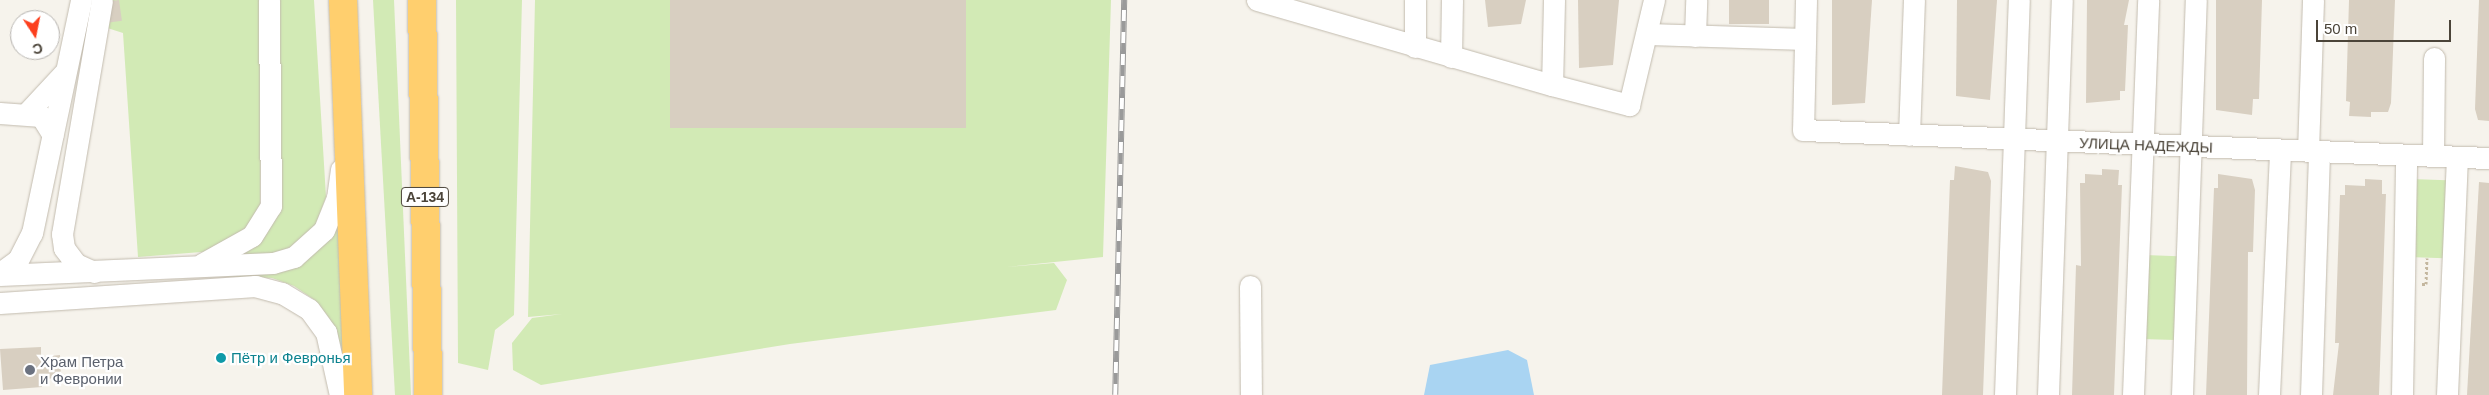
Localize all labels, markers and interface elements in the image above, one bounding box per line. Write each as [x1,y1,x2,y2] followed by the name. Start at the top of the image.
[10,10,60,60] north arrow
[2319,10,2454,42] scale bar
[2324,20,2357,37] text: 50 m
[31,40,44,58] text: С
[2079,134,2213,156] street label: УЛИЦА НАДЕЖДЫ
[400,186,450,208] road number: А-134
[231,349,351,367] place label: Пётр и Февронья
[40,352,123,387] place label: Храм Петра и Февронии
[215,352,227,364] marker: Пётр и Февронья
[24,364,36,376] marker: Храм Петра и Февронии

